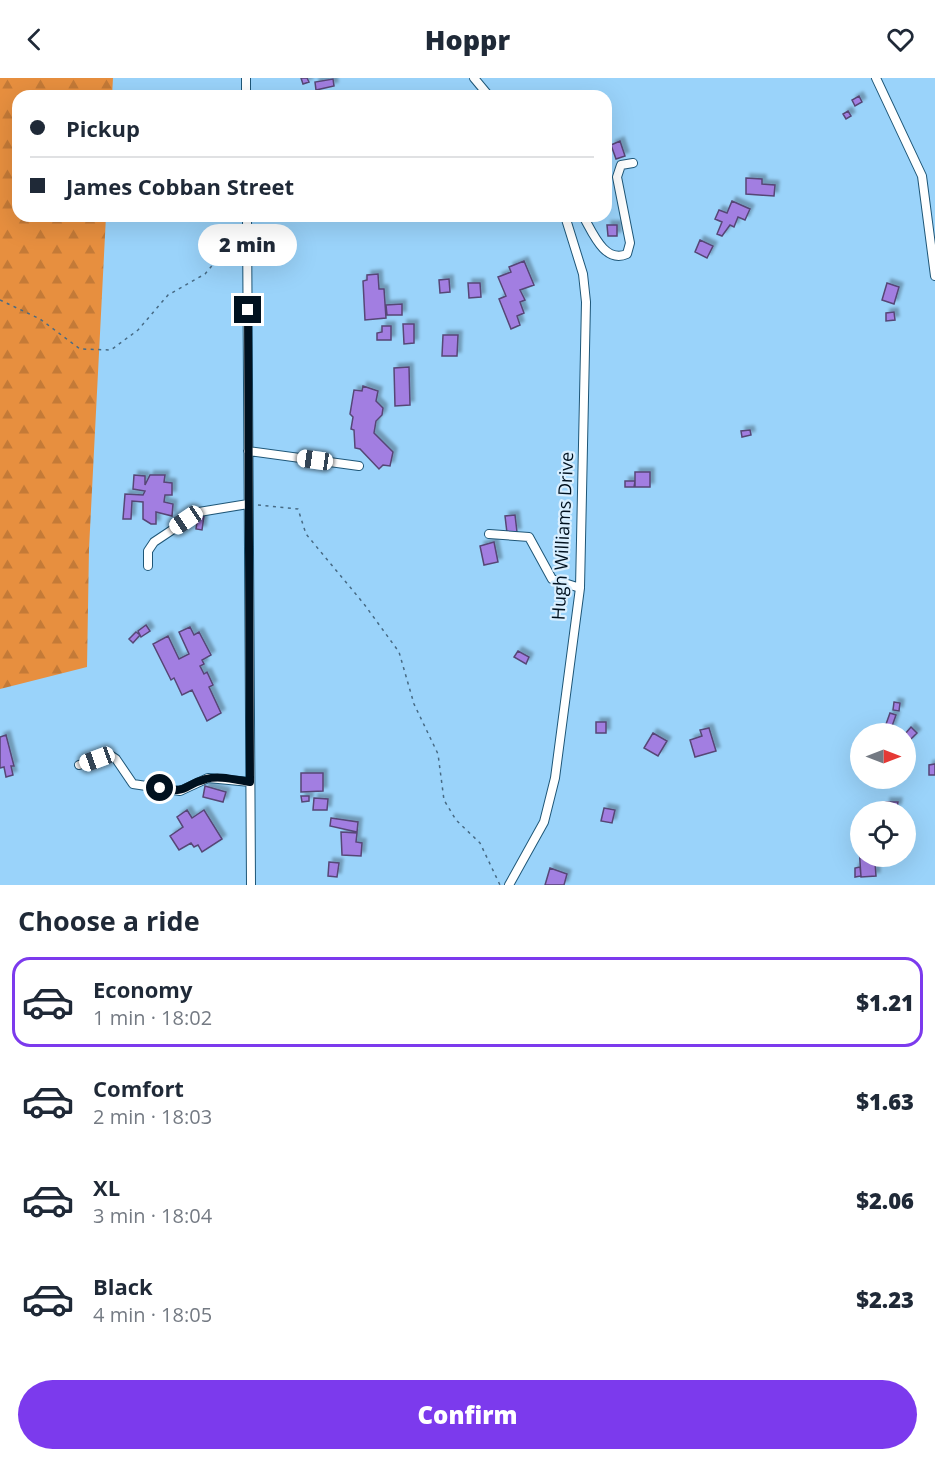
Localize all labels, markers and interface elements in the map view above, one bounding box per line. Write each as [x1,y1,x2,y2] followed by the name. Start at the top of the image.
[425,21,510,58] text: Hoppr
[18,23,51,56] icon: back
[884,23,917,56] icon: heart
[66,113,140,143] text: Pickup
[66,171,294,201] text: James Cobban Street
[198,223,298,265] callout: 2 min
[219,231,276,258] text: 2 min
[234,296,261,323] route end
[296,449,334,471] car
[546,451,578,621] street label: Hugh Williams Drive
[166,502,206,538] car
[850,723,916,789] north arrow
[850,723,916,867] map controls
[77,744,117,774] car
[146,774,173,801] route start
[850,801,916,867] button: locate
[18,902,200,939] text: Choose a ride
[93,974,192,1004] text: Economy
[21,975,75,1029] icon: car
[856,987,914,1017] text: $1.21
[93,1004,212,1031] text: 1 min · 18:02
[93,1073,184,1103] text: Comfort
[21,1074,75,1128] icon: car
[856,1086,914,1116] text: $1.63
[93,1103,212,1130] text: 2 min · 18:03
[93,1172,120,1202] text: XL
[21,1173,75,1227] icon: car
[856,1185,914,1215] text: $2.06
[93,1202,212,1229] text: 3 min · 18:04
[93,1271,153,1301] text: Black
[21,1272,75,1326] icon: car
[856,1284,914,1314] text: $2.23
[93,1301,212,1328] text: 4 min · 18:05
[18,1380,917,1449] button: Confirm

